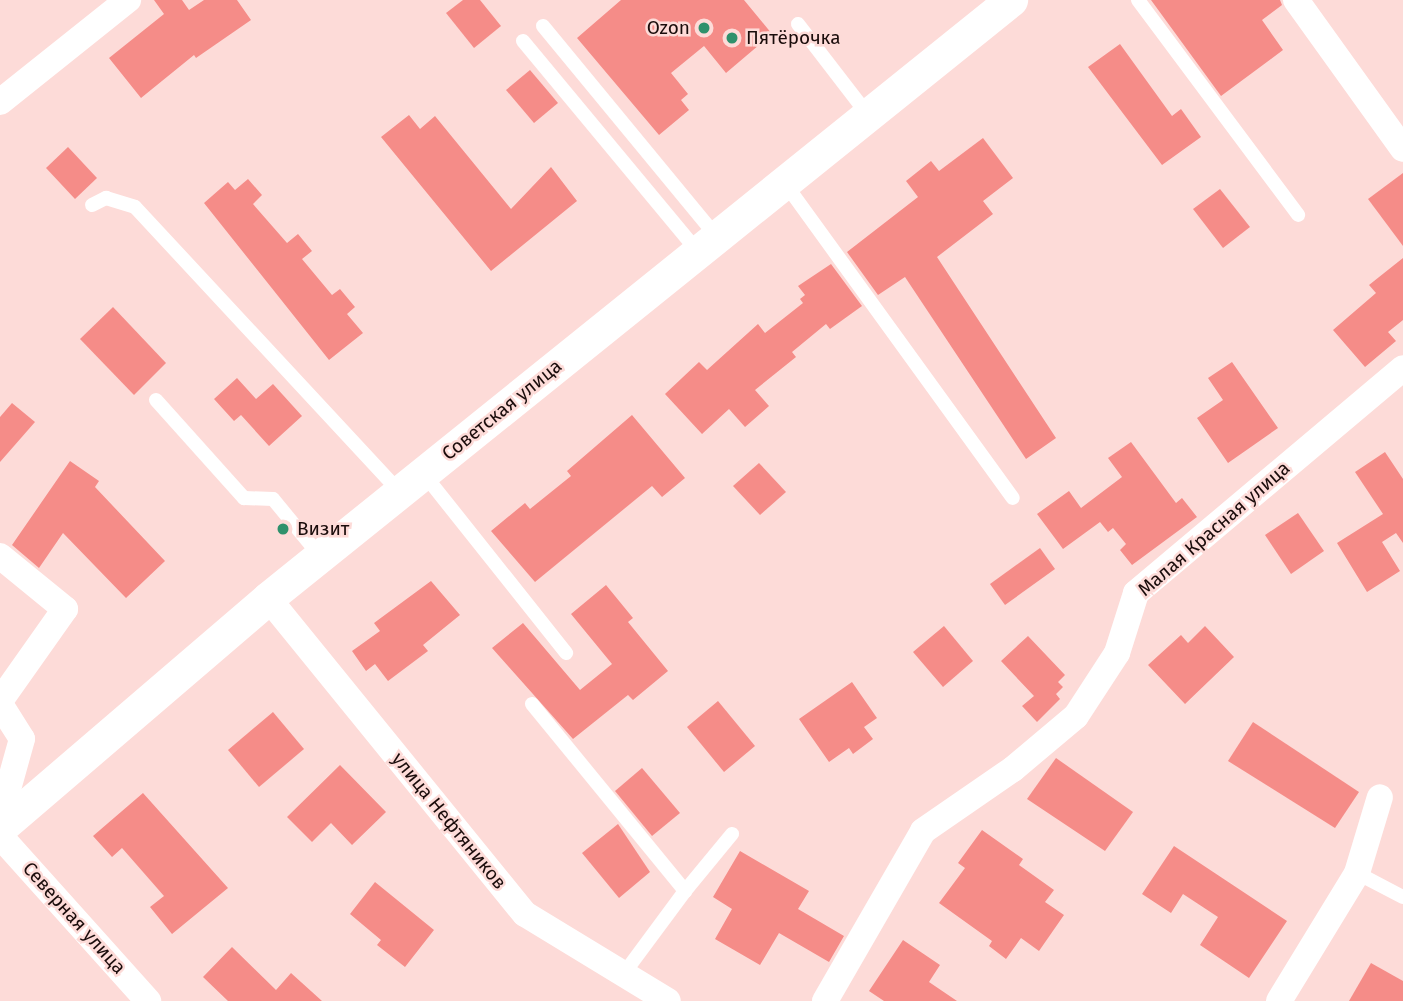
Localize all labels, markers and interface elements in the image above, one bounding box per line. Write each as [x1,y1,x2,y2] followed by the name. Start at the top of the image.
[647,17,690,39] place label: Ozon
[696,20,712,36] marker: Ozon
[746,27,841,49] place label: Пятёрочка
[724,30,740,46] marker: Пятёрочка
[438,355,566,465] street label: Советская улица
[1133,457,1295,601] street label: Малая Красная улица
[297,518,349,540] place label: Визит
[275,521,291,537] marker: Визит
[387,748,511,894] street label: улица Нефтяников
[18,857,130,979] street label: Северная улица

